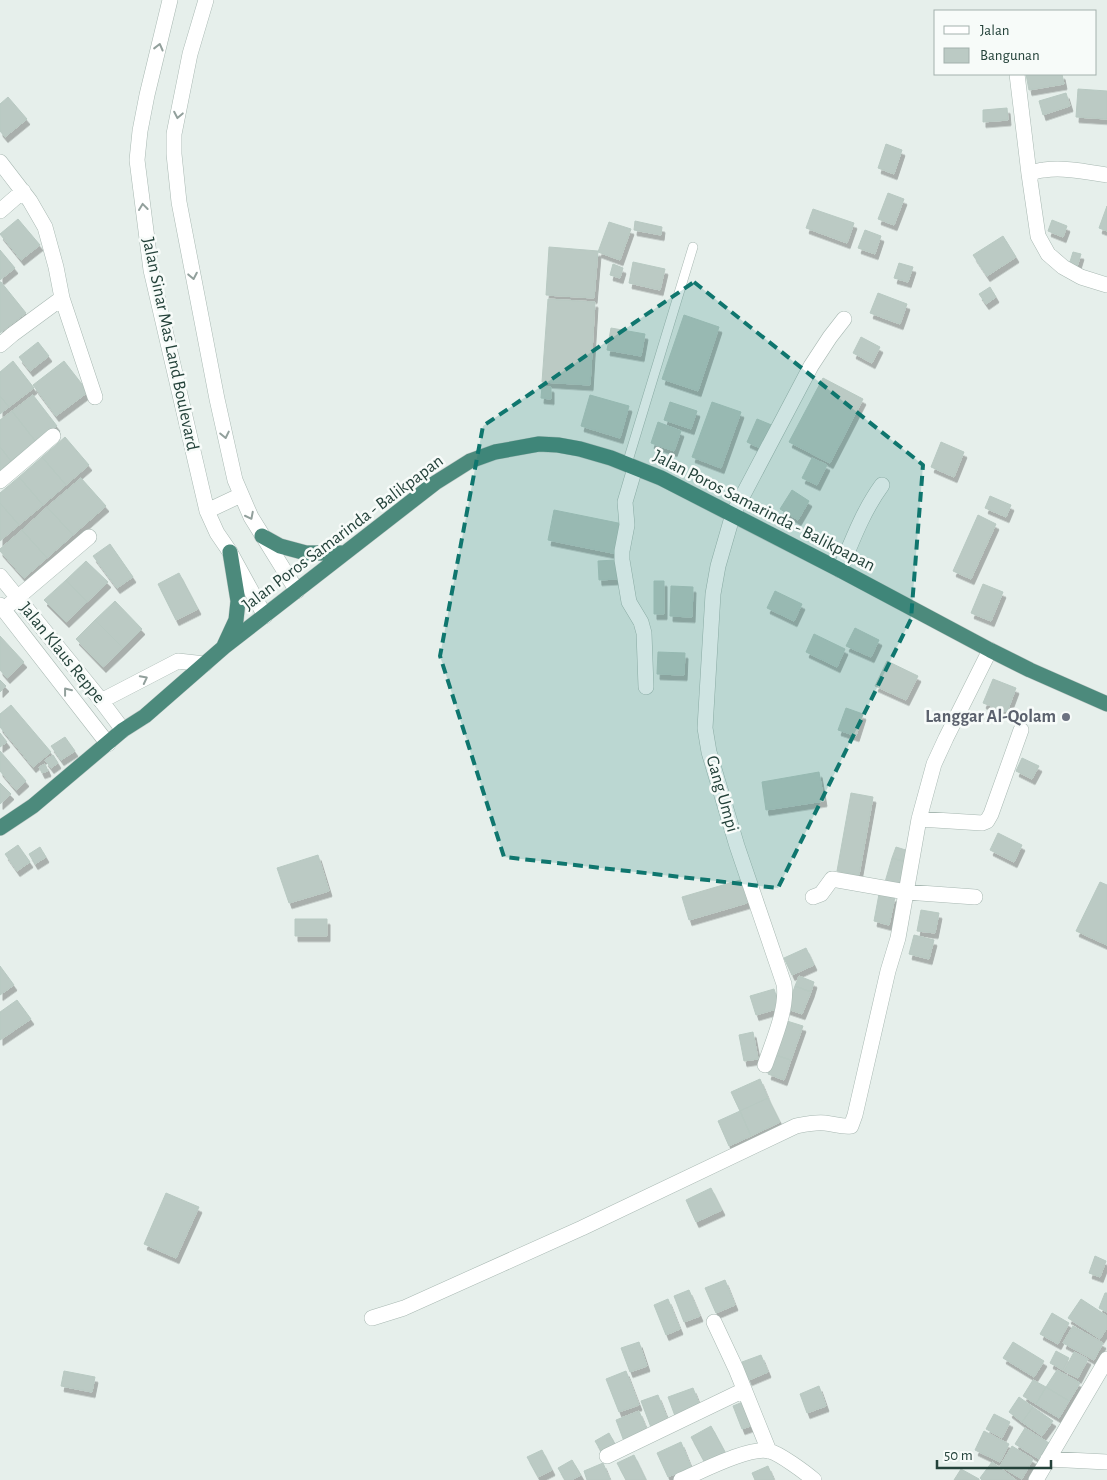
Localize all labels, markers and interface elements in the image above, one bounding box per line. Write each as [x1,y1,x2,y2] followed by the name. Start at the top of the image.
[934,10,1097,75] legend
[980,23,1010,38] text: Jalan
[153,42,164,51] one-way arrow
[980,48,1040,63] text: Bangunan
[174,111,184,120] one-way arrow
[138,202,149,210] one-way arrow
[139,236,201,452] street label: Jalan Sinar Mas Land Boulevard
[188,271,198,280] one-way arrow
[219,431,230,439] one-way arrow
[650,447,878,575] street label: Jalan Poros Samarinda - Balikpapan
[239,452,447,614] street label: Jalan Poros Samarinda - Balikpapan
[244,510,254,519] one-way arrow
[16,599,108,707] street label: Jalan Klaus Reppe
[139,675,148,685] one-way arrow
[64,687,73,697] one-way arrow
[925,708,1056,726] place label: Langgar Al-Qolam
[1060,711,1072,723] marker: Langgar Al-Qolam
[703,754,741,834] street label: Gang Umpi
[937,1438,1051,1470] scale bar
[944,1448,973,1463] text: 50 m

